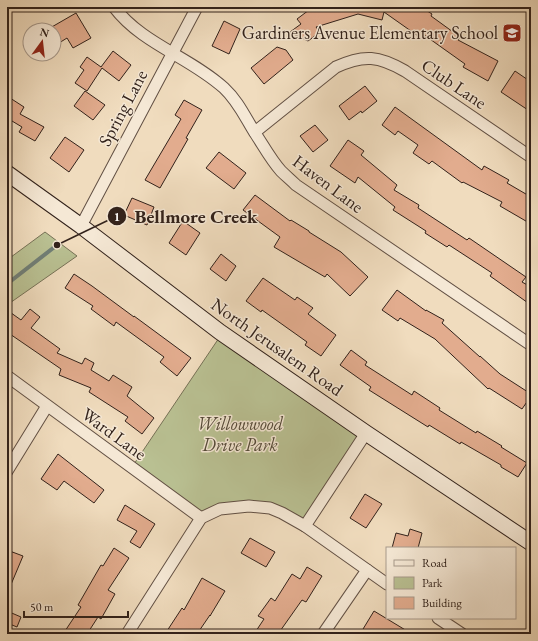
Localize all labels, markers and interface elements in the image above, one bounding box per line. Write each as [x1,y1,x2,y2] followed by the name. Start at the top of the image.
[242,21,498,44] place label: Gardiners Avenue Elementary School
[22,22,62,62] north arrow
[501,22,523,44] school or university icon: Gardiners Avenue Elementary School
[38,24,51,40] text: N
[417,53,491,114] street label: Club Lane
[93,66,152,150] street label: Spring Lane
[288,149,368,218] street label: Haven Lane
[107,201,266,232] callout: Bellmore Creek
[135,204,258,229] text: Bellmore Creek
[114,209,120,225] text: 1
[207,292,348,401] street label: North Jerusalem Road
[77,402,151,465] street label: Ward Lane
[197,412,284,456] park label: Willowwood Drive Park
[386,547,516,619] legend
[422,555,448,571] text: Road
[422,575,443,591] text: Park
[24,593,128,619] scale bar
[422,595,463,611] text: Building
[30,599,54,615] text: 50 m

